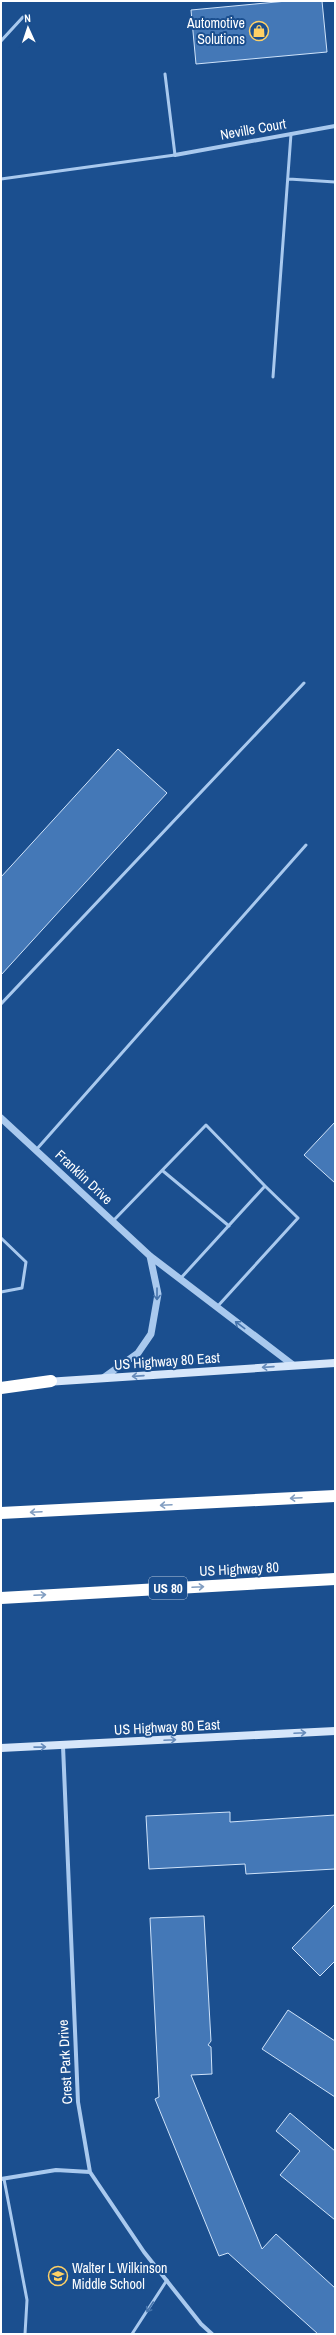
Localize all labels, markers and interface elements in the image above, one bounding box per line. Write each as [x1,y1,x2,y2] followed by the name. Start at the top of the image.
[8,8,48,48] north arrow
[24,11,31,25] text: N
[186,14,245,48] place label: Automotive Solutions
[248,20,270,42] shop icon: Automotive Solutions
[219,114,287,144] street label: Neville Court
[51,1146,117,1208] street label: Franklin Drive
[153,1287,161,1300] one-way arrow
[234,1320,245,1329] one-way arrow
[114,1348,220,1374] street label: US Highway 80 East
[262,1363,275,1371] one-way arrow
[132,1373,145,1380] one-way arrow
[290,1495,303,1502] one-way arrow
[160,1501,173,1509] one-way arrow
[30,1508,43,1515] one-way arrow
[199,1558,279,1580] street label: US Highway 80
[149,1577,187,1599] road number: US 80
[191,1583,204,1590] one-way arrow
[33,1592,46,1599] one-way arrow
[114,1715,220,1739] street label: US Highway 80 East
[293,1730,306,1737] one-way arrow
[163,1737,176,1744] one-way arrow
[33,1743,46,1750] one-way arrow
[54,2019,76,2105] street label: Crest Park Drive
[72,2259,168,2293] place label: Walter L Wilkinson Middle School
[47,2265,69,2287] school or university icon: Walter L Wilkinson Middle School
[145,2301,153,2313] one-way arrow

